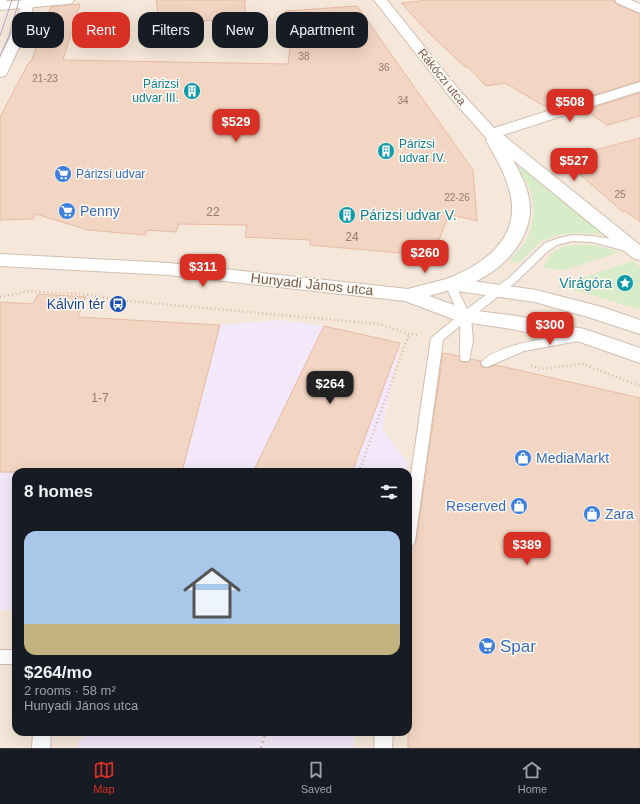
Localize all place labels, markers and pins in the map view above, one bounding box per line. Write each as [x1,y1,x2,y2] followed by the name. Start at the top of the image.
[132,77,179,105] place label: Párizsi udvar III.
[182,81,202,101] building icon: Párizsi udvar III.
[546,89,594,123] pin: $508
[212,109,260,143] pin: $529
[399,137,446,165] place label: Párizsi udvar IV.
[376,141,396,161] building icon: Párizsi udvar IV.
[550,148,598,182] pin: $527
[53,164,73,184] supermarket icon: Párizsi udvar
[76,167,145,181] place label: Párizsi udvar
[57,201,77,221] supermarket icon: Penny
[80,203,120,219] place label: Penny
[337,205,357,225] building icon: Párizsi udvar V.
[360,207,457,223] place label: Párizsi udvar V.
[401,240,449,274] pin: $260
[179,254,227,288] pin: $311
[615,273,635,293] place icon: Virágóra
[559,275,612,291] place label: Virágóra
[108,294,128,314] bus stop icon: Kálvin tér
[47,296,105,312] place label: Kálvin tér
[526,312,574,346] pin: $300
[306,371,354,405] pin: $264
[513,448,533,468] shop icon: MediaMarkt
[536,450,609,466] place label: MediaMarkt
[509,496,529,516] shop icon: Reserved
[446,498,506,514] place label: Reserved
[582,504,602,524] shop icon: Zara
[605,506,634,522] place label: Zara
[503,532,551,566] pin: $389
[477,636,497,656] supermarket icon: Spar
[500,637,536,656] place label: Spar

